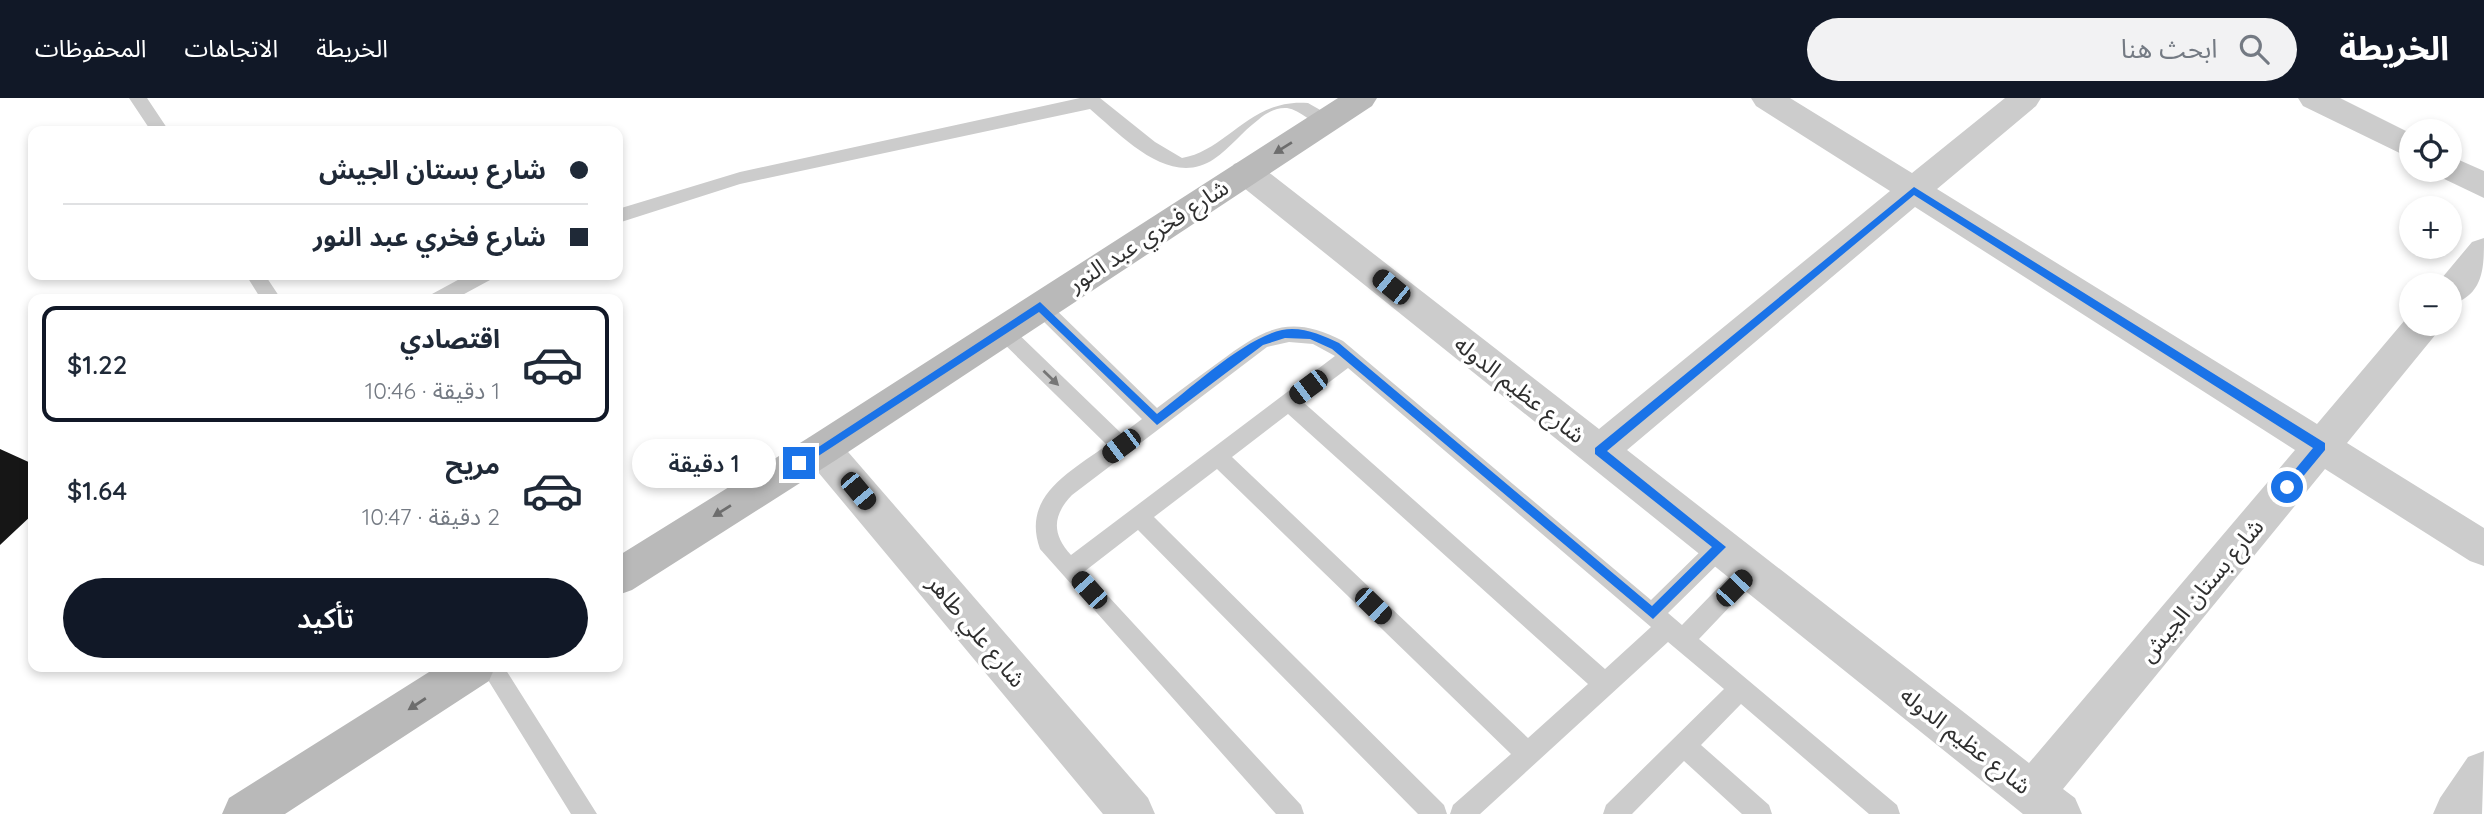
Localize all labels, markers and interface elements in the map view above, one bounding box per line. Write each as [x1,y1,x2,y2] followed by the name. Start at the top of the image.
[1807,18,2297,81] search box
[2339,27,2449,68] text: الخريطة
[2235,30,2273,68] icon: search
[2121,32,2217,65] text: ابحث هنا
[35,33,146,63] text: المحفوظات
[184,33,278,63] text: الاتجاهات
[316,33,388,63] text: الخريطة
[2399,119,2462,336] map controls
[2399,119,2462,182] button: locate
[1273,142,1293,155] one-way arrow
[319,153,546,186] text: شارع بستان الجيش
[1061,172,1236,301] street label: شارع فخري عبد النور
[2399,196,2462,259] button: +
[313,220,546,253] text: شارع فخري عبد النور
[1369,266,1414,308] car
[2399,273,2462,336] button: −
[400,322,500,355] text: اقتصادي
[1447,329,1591,451] street label: شارع عظيم الدوله
[521,333,584,396] icon: car
[67,348,127,381] text: $1.22
[1285,366,1332,408] car
[1042,369,1059,386] one-way arrow
[365,376,500,405] text: 1 دقيقة · 10:46
[1098,425,1145,467] car
[631,438,774,488] callout: 1 دقيقة
[783,447,815,479] route end
[445,448,500,481] text: مريح
[668,449,740,478] text: 1 دقيقة
[521,459,584,522] icon: car
[837,468,880,514] car
[2271,471,2303,503] route start
[67,474,127,507] text: $1.64
[362,502,500,531] text: 2 دقيقة · 10:47
[712,505,731,518] one-way arrow
[2133,512,2272,669] street label: شارع بستان الجيش
[1712,566,1757,610] car
[1068,567,1111,613] car
[919,568,1032,695] street label: شارع علي طاهر
[63,578,588,658] button: تأكيد
[1351,584,1396,628] car
[1893,680,2037,802] street label: شارع عظيم الدوله
[407,697,426,710] one-way arrow

